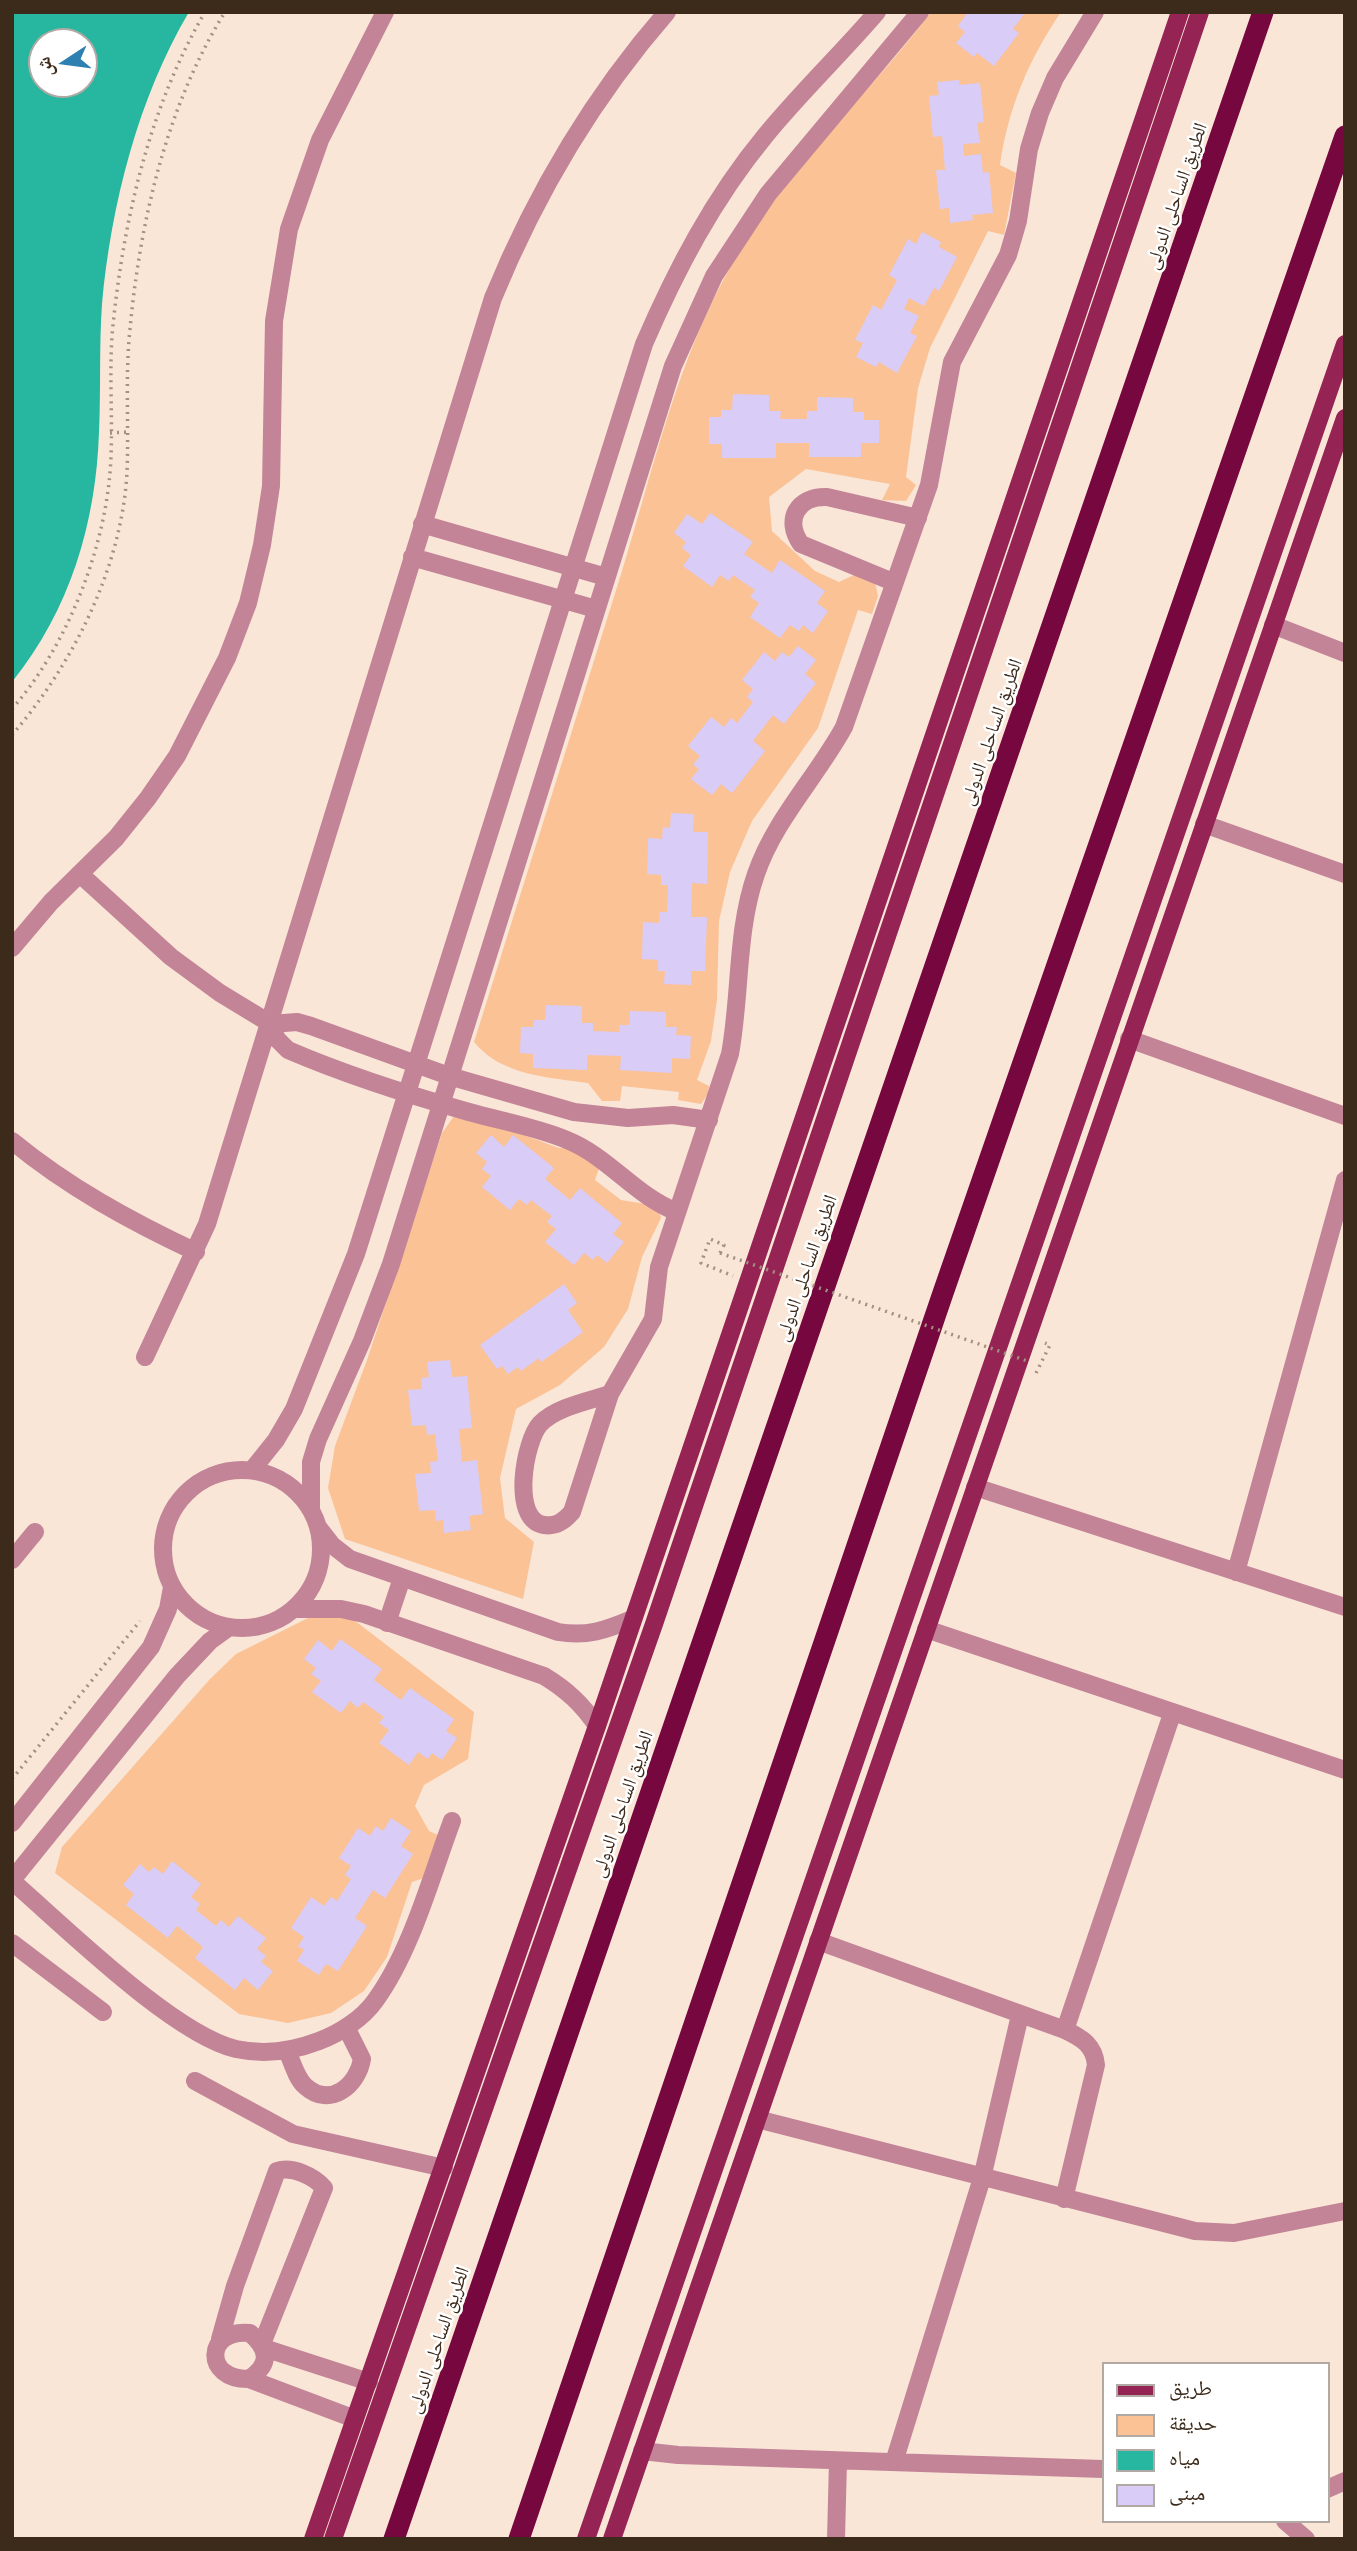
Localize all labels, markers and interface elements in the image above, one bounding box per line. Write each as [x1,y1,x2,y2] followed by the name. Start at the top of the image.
[28,28,98,98] north arrow
[31,55,57,80] text: ش
[1140,120,1212,272] street label: الطريق الساحلى الدولى
[955,656,1027,808] street label: الطريق الساحلى الدولى
[770,1192,842,1344] street label: الطريق الساحلى الدولى
[586,1728,658,1880] street label: الطريق الساحلى الدولى
[402,2264,474,2416] street label: الطريق الساحلى الدولى
[1102,2362,1329,2523] legend
[1169,2374,1212,2399] text: طريق
[1169,2409,1217,2434] text: حديقة
[1169,2444,1200,2469] text: مياه
[1169,2479,1205,2504] text: مبنى

